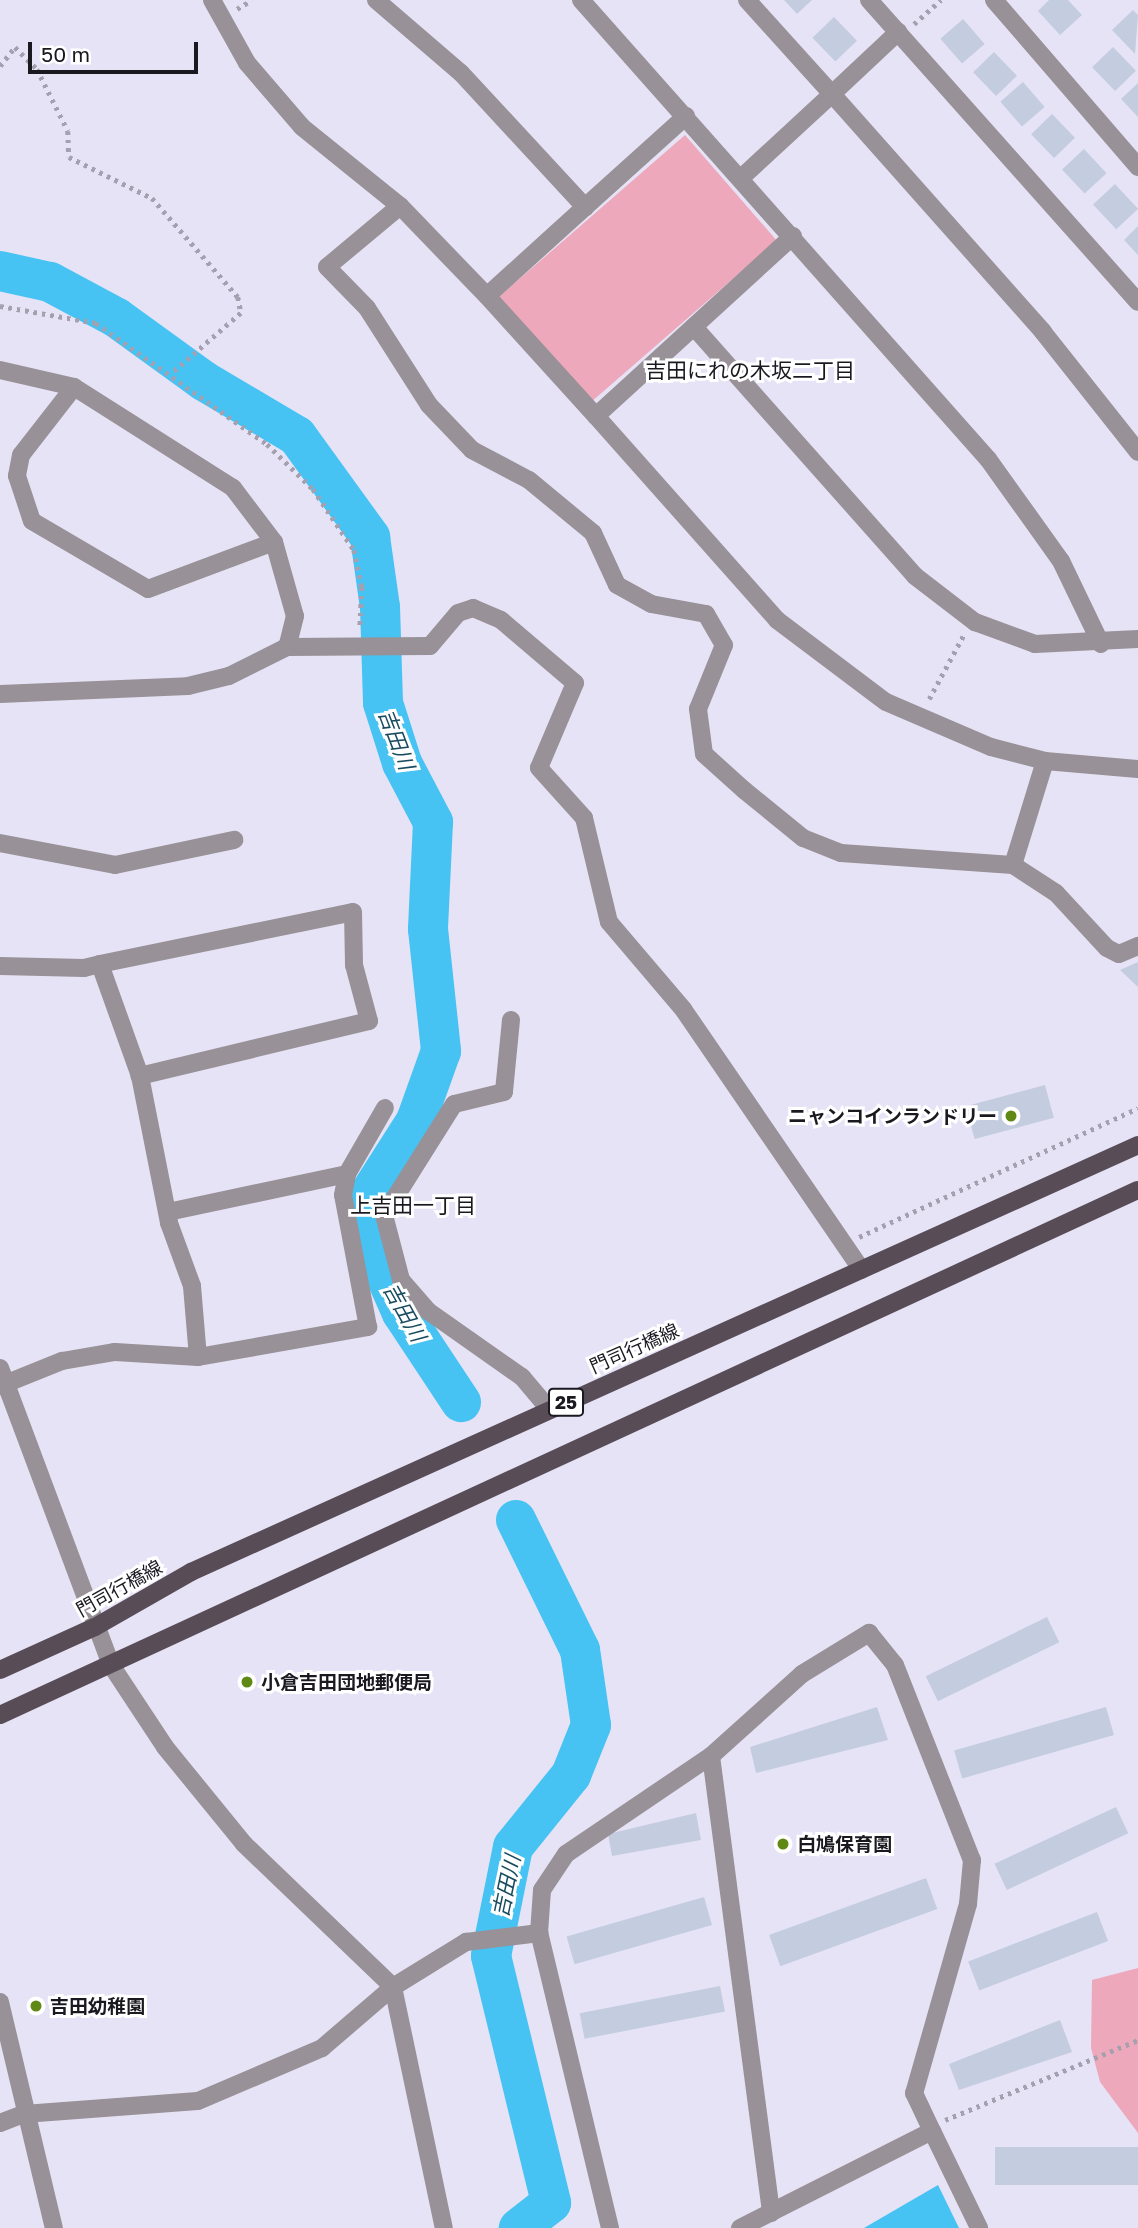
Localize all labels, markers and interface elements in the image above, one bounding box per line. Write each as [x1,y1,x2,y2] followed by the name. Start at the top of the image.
[32,28,201,72] scale bar
[41,41,90,67] text: 50 m
[645,357,855,383] district label: 吉田にれの木坂二丁目
[374,705,420,773] water label: 吉田川
[788,1105,997,1127] place label: ニャンコインランドリー
[1003,1108,1019,1124] marker: ニャンコインランドリー
[350,1192,476,1218] district label: 上吉田一丁目
[379,1278,431,1346] water label: 吉田川
[586,1318,682,1378] street label: 門司行橋線
[547,1387,585,1416] road number: 25
[72,1555,166,1621] street label: 門司行橋線
[261,1671,432,1693] place label: 小倉吉田団地郵便局
[239,1674,255,1690] marker: 小倉吉田団地郵便局
[797,1833,892,1855] place label: 白鳩保育園
[775,1836,791,1852] marker: 白鳩保育園
[487,1853,525,1919] water label: 吉田川
[50,1995,145,2017] place label: 吉田幼稚園
[28,1998,44,2014] marker: 吉田幼稚園

